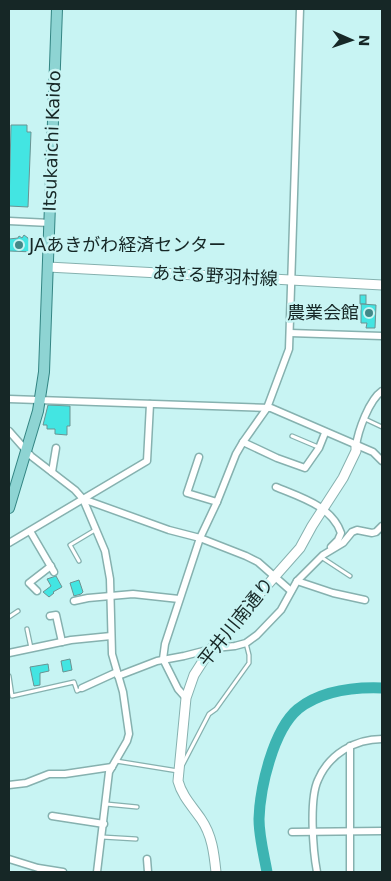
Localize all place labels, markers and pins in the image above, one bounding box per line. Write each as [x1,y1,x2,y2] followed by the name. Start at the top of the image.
[28,234,226,255] place label: JAあきがわ経済センター
[13,239,25,251] marker: JAあきがわ経済センター
[287,302,359,323] place label: 農業会館
[363,307,375,319] marker: 農業会館

